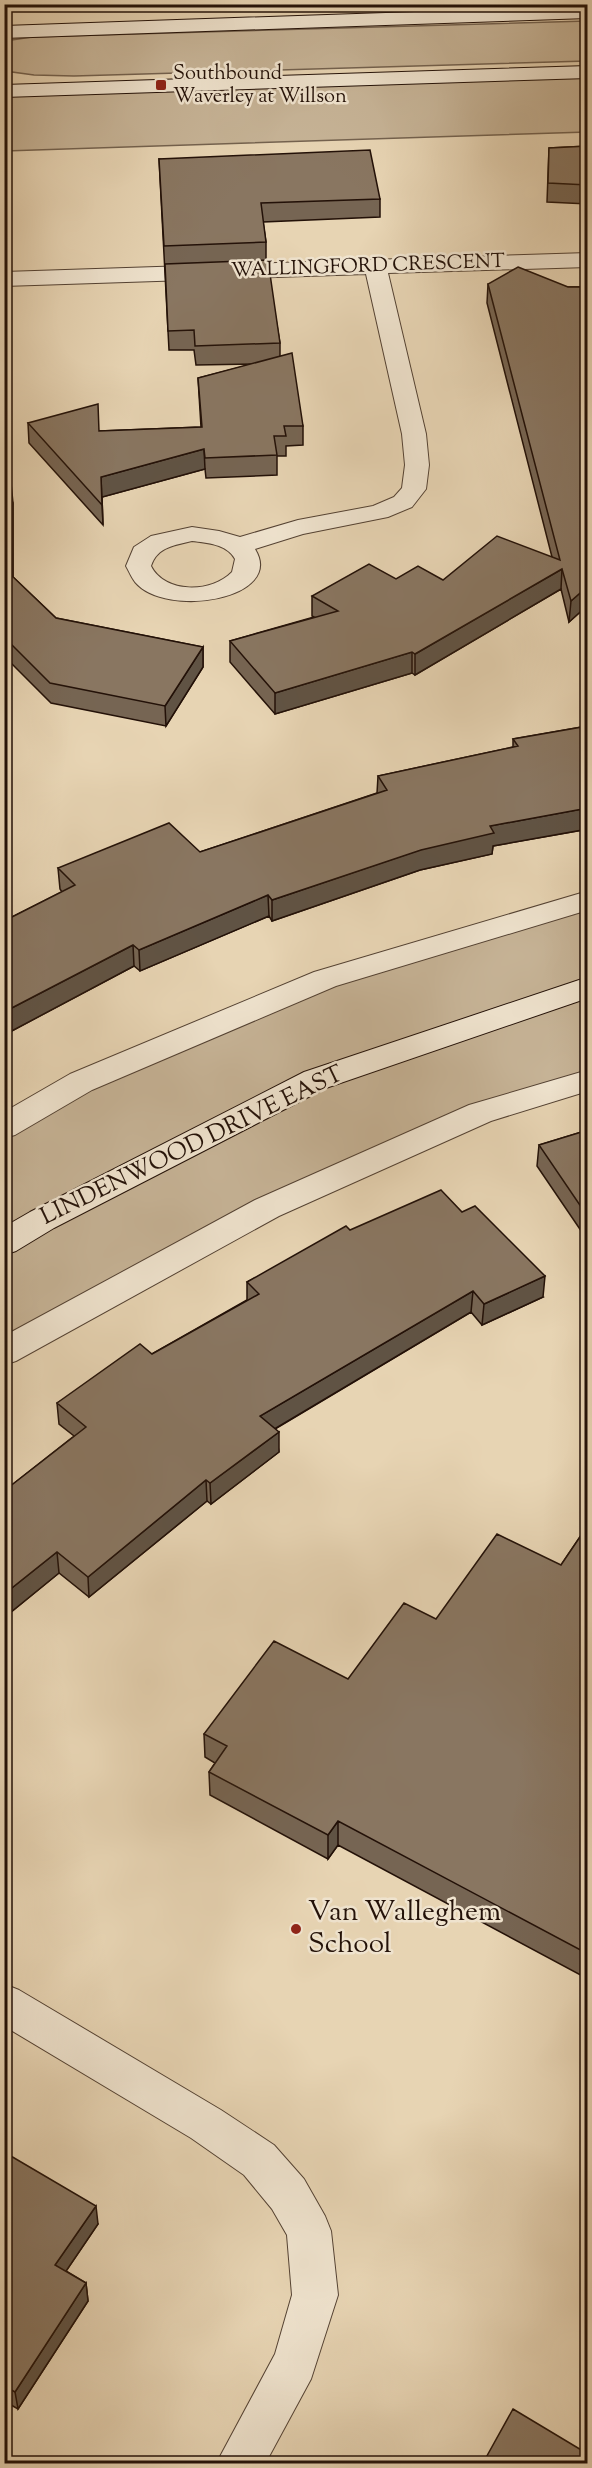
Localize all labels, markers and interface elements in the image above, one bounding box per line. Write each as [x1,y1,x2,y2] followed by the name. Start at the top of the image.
[173,60,347,112] place label: Southbound Waverley at Willson
[154,78,168,92] marker: Southbound Waverley at Willson
[231,248,505,286] street label: WALLINGFORD CRESCENT
[35,1058,349,1234] street label: LINDENWOOD DRIVE EAST
[308,1893,501,1965] place label: Van Walleghem School
[289,1922,303,1936] marker: Van Walleghem School

